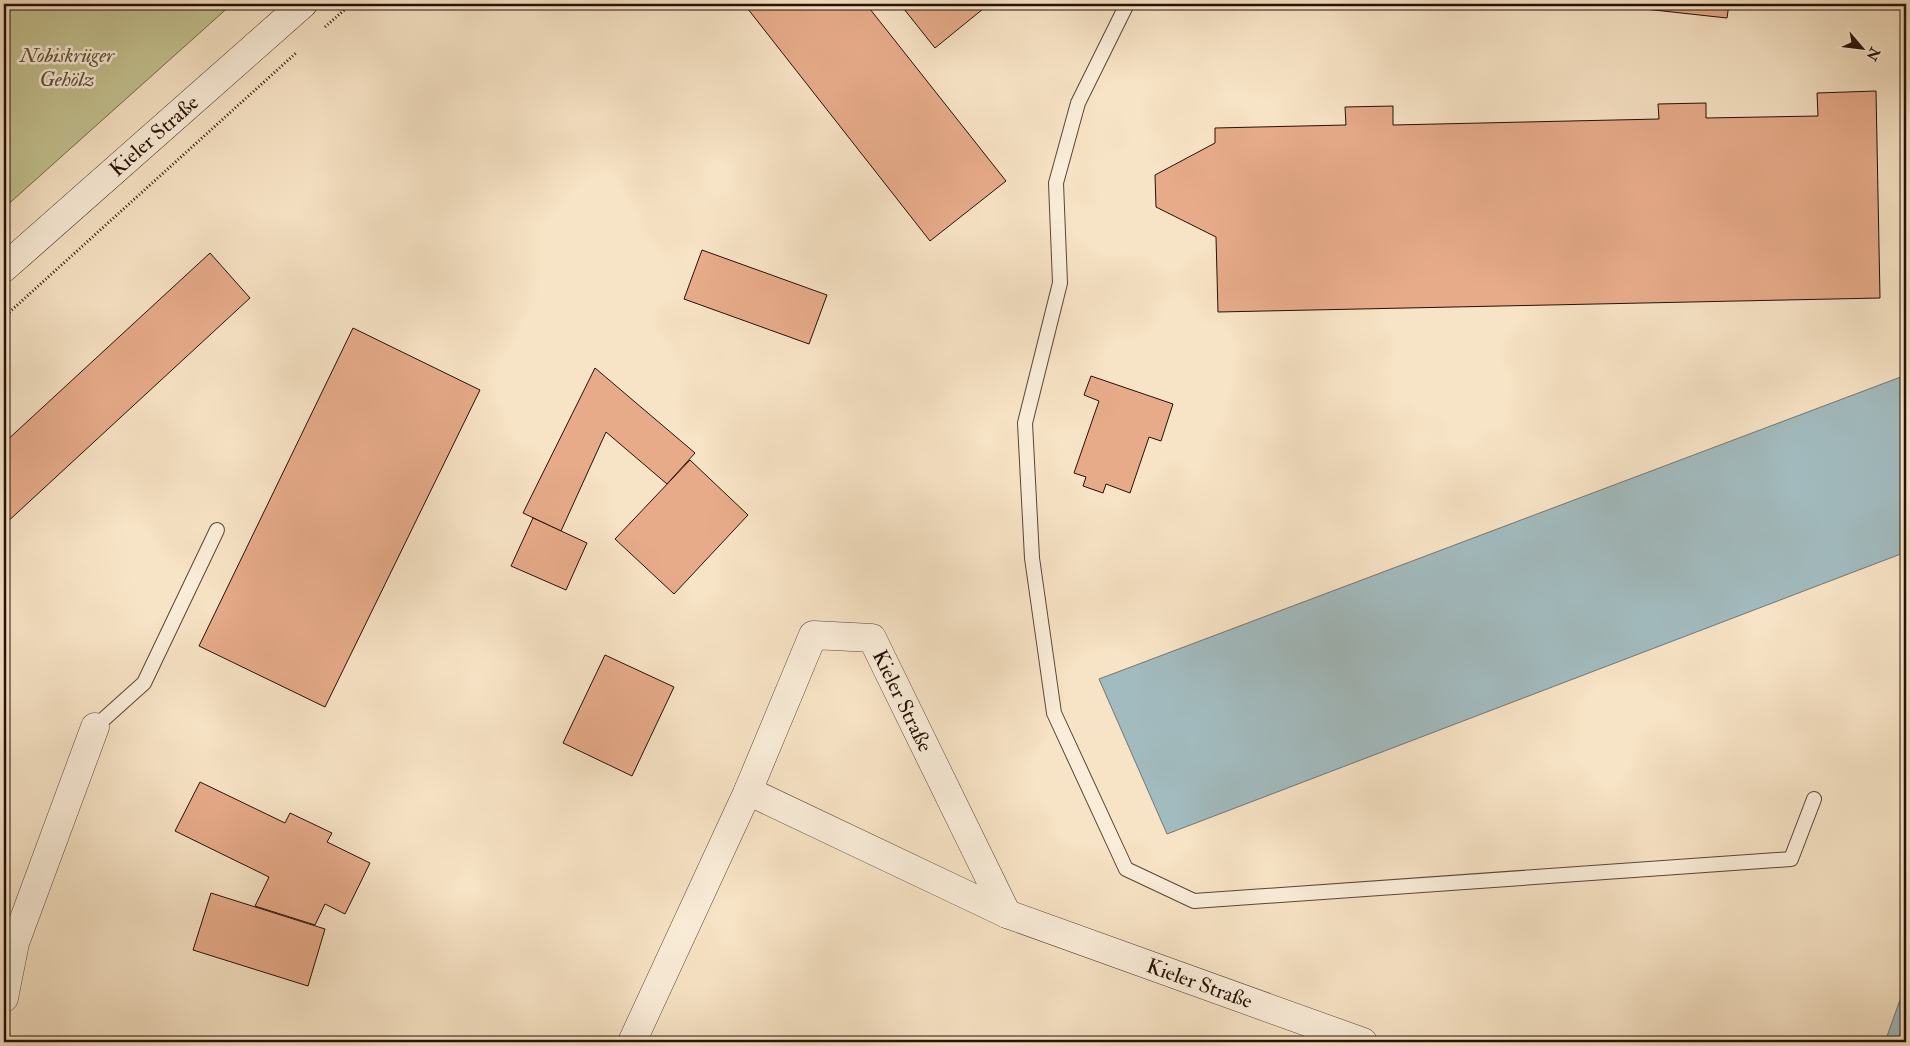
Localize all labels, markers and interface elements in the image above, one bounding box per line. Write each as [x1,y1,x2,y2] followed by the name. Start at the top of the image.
[1838,22,1888,72] north arrow
[19,42,115,93] park label: Nobiskrüger Gehölz
[1862,43,1884,64] text: N
[104,89,205,183] street label: Kieler Straße
[866,646,939,757] street label: Kieler Straße
[1143,952,1256,1015] street label: Kieler Straße

